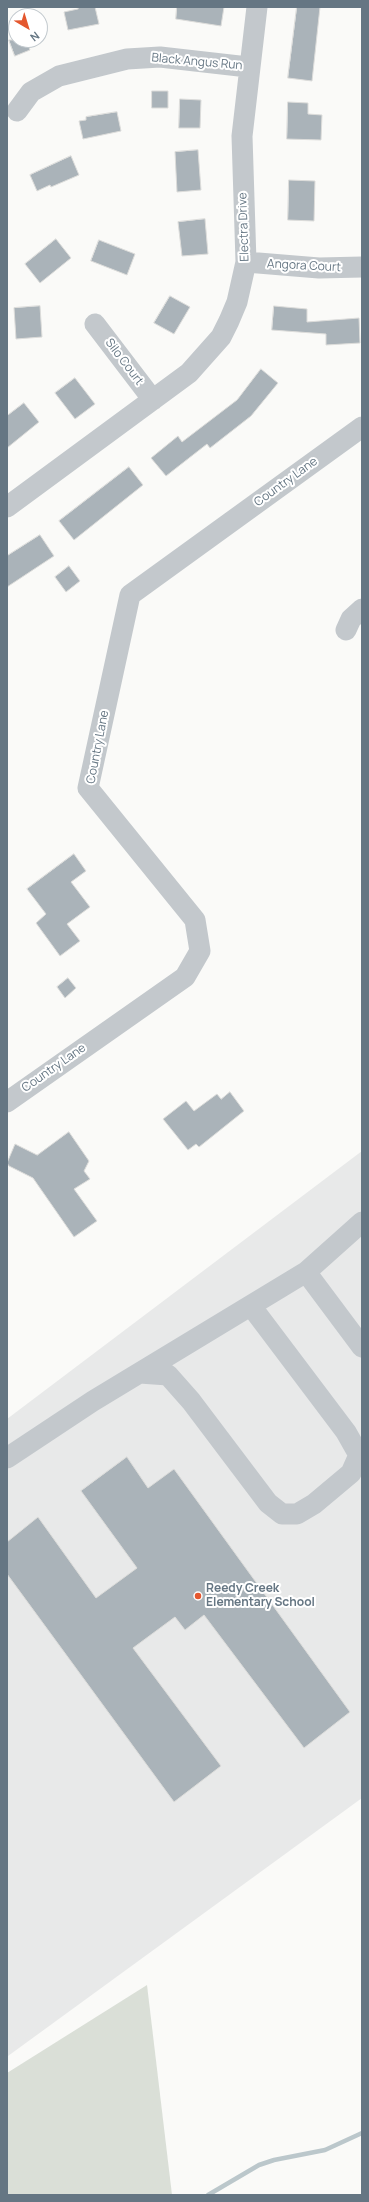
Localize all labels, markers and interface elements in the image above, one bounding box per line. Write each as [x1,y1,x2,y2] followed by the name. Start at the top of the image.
[8,8,48,48] north arrow
[27,29,43,45] text: N
[151,51,243,73] street label: Black Angus Run
[236,192,252,262] street label: Electra Drive
[267,257,341,275] street label: Angora Court
[102,336,146,388] street label: Silo Court
[252,454,320,510] street label: Country Lane
[84,709,112,785] street label: Country Lane
[19,1041,89,1095] street label: Country Lane
[206,1582,315,1610] place label: Reedy Creek Elementary School
[193,1591,203,1601] marker: Reedy Creek Elementary School

